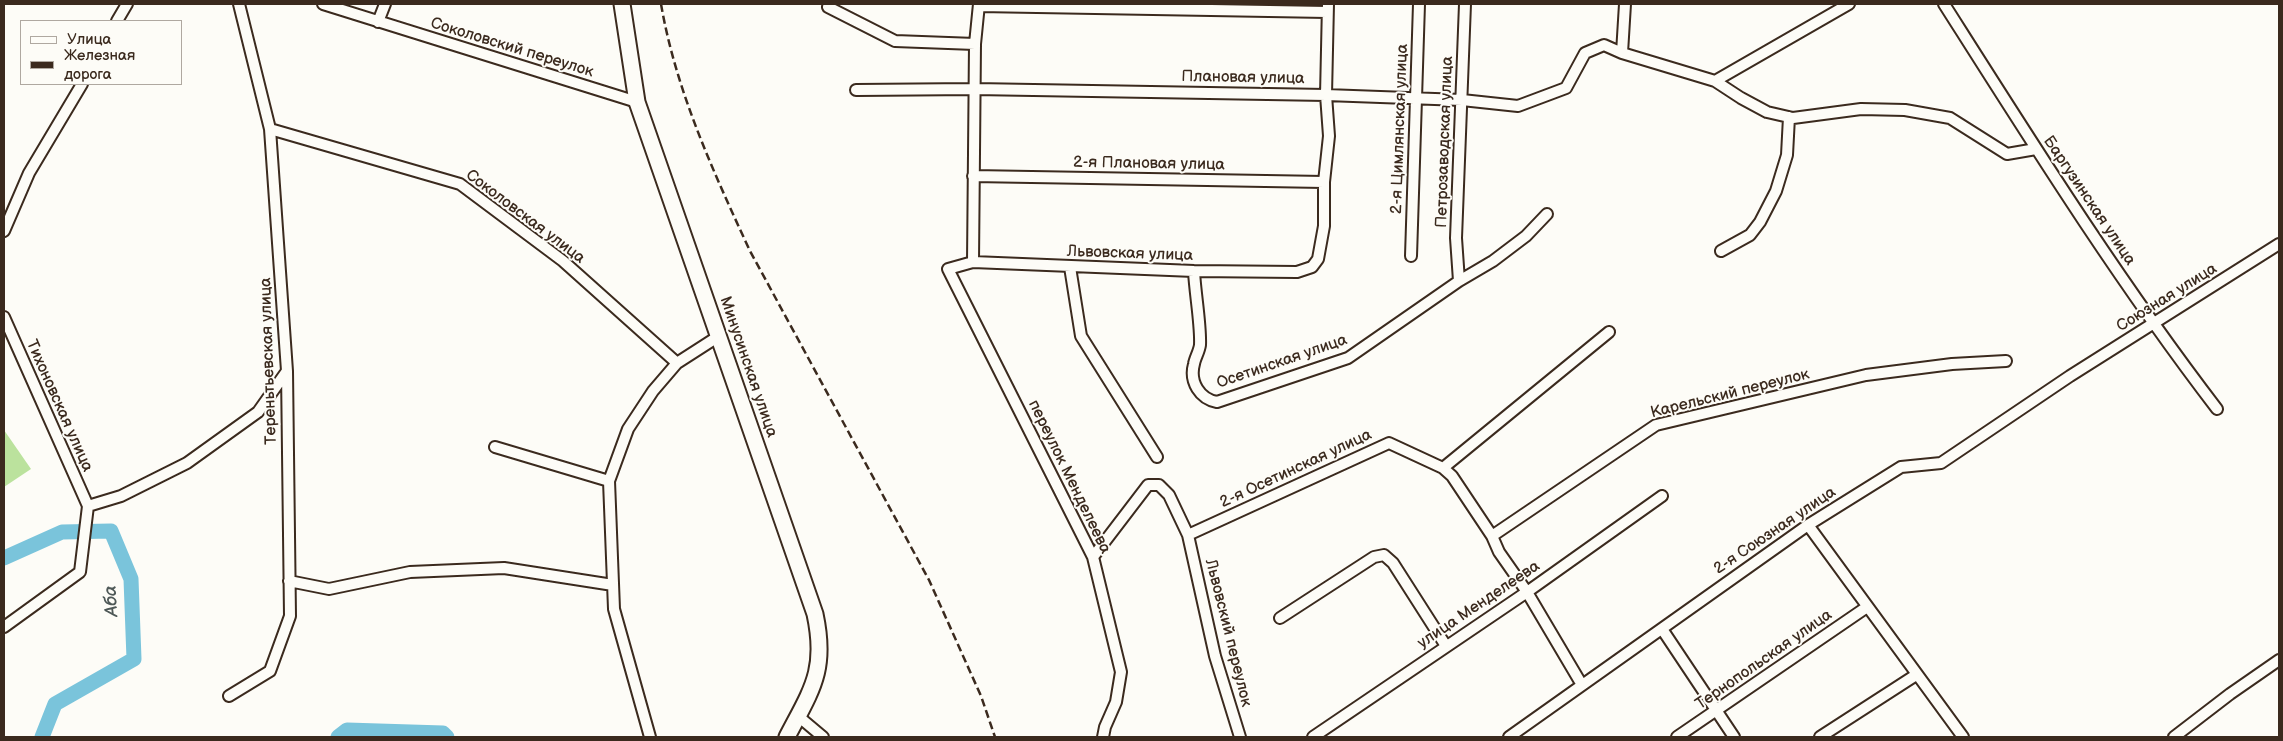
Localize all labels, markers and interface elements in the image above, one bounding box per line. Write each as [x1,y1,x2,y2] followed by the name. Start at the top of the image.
[428,14,596,82] street label: Соколовский переулок
[20,20,182,85] legend
[67,30,111,49] text: Улица
[1387,44,1413,214] street label: 2-я Цимлянская улица
[64,46,135,84] text: Железная дорога
[1432,56,1458,228] street label: Петрозаводская улица
[1181,67,1305,89] street label: Плановая улица
[2039,133,2139,269] street label: Баргузинская улица
[1073,153,1225,175] street label: 2-я Плановая улица
[462,166,588,268] street label: Соколовская улица
[1067,242,1193,266] street label: Львовская улица
[2113,259,2221,337] street label: Союзная улица
[256,277,282,445] street label: Тереньтьевская улица
[715,294,781,440] street label: Минусинская улица
[1214,331,1350,393] street label: Осетинская улица
[21,337,97,475] street label: Тихоновская улица
[1649,365,1811,423] street label: Карельский переулок
[1023,397,1115,557] street label: переулок Менделеева
[1217,425,1375,513] street label: 2-я Осетинская улица
[1710,483,1840,579] street label: 2-я Союзная улица
[1200,557,1256,709] street label: Львовский переулок
[1414,557,1544,653] street label: улица Менделеева
[100,585,124,617] water label: Аба
[1692,606,1836,714] street label: Тернопольская улица

